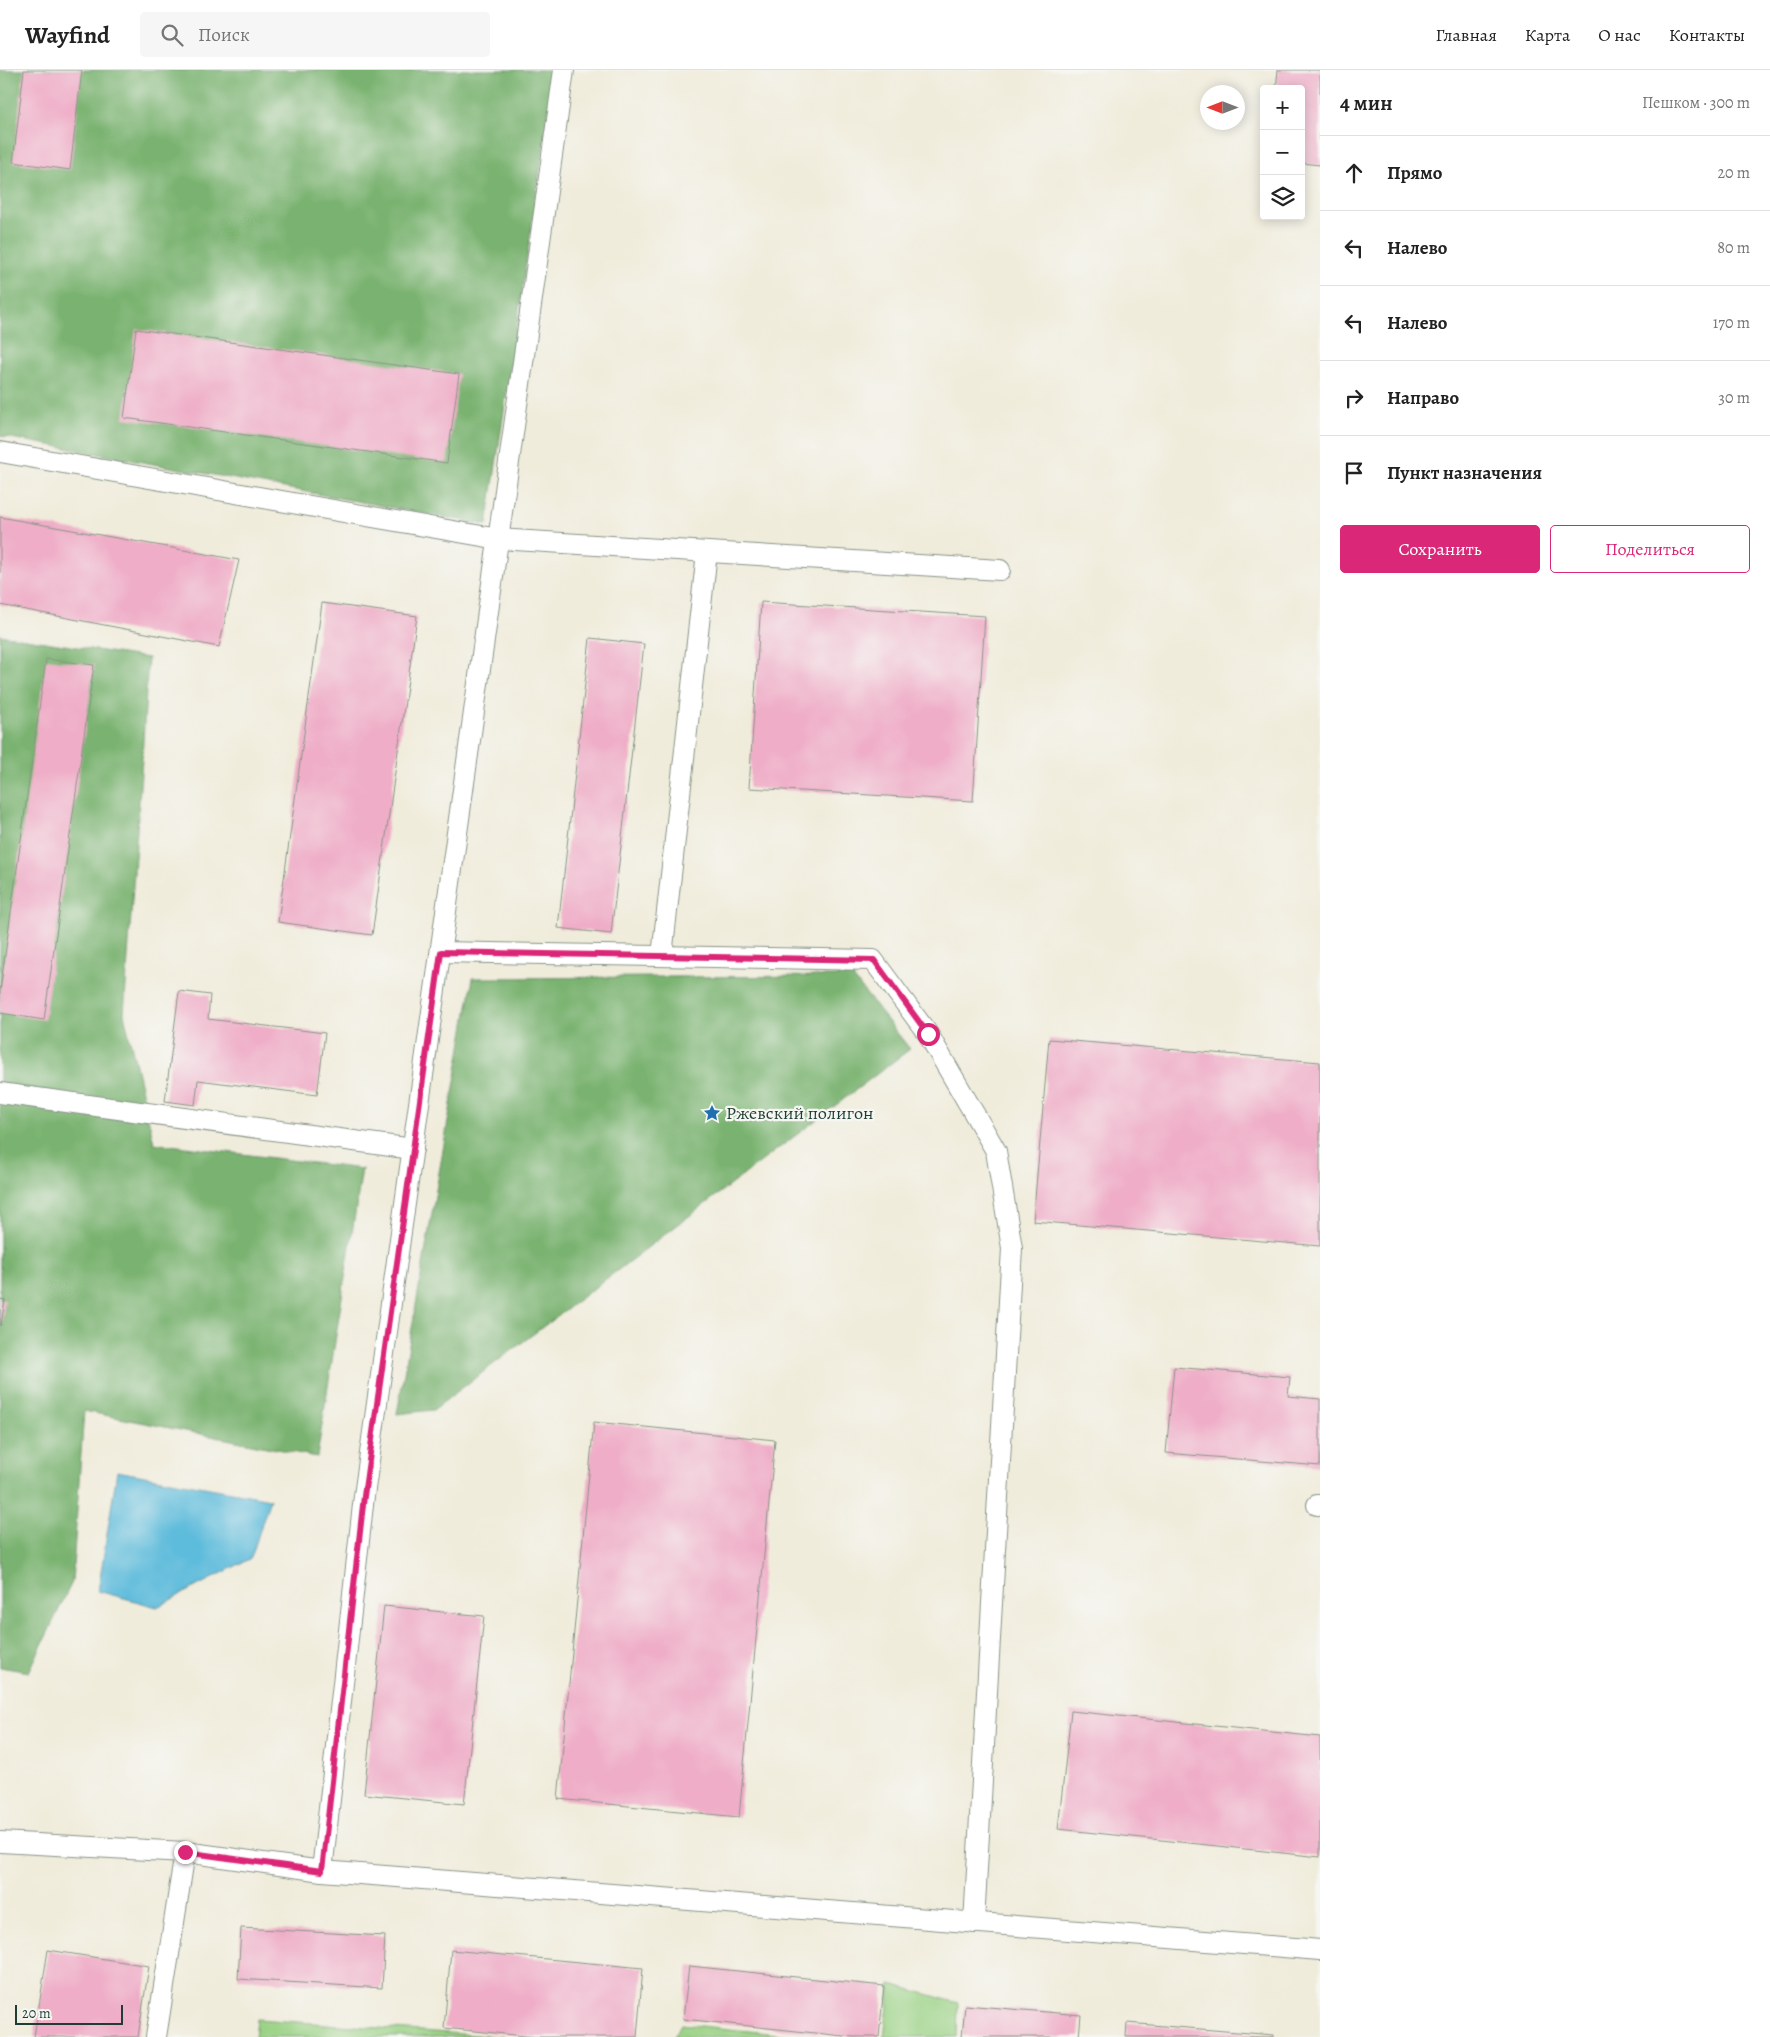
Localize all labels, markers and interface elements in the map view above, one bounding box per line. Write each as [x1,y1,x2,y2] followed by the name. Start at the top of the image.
[140,12,490,57] search box
[25,19,110,51] text: Wayfind
[158,21,186,49] icon: search
[198,22,250,48] text: Поиск
[1436,23,1497,47] text: Главная
[1525,23,1570,47] text: Карта
[1598,23,1641,47] text: О нас
[1669,23,1745,47] text: Контакты
[1200,85,1245,130] north arrow
[1260,85,1305,220] map controls
[1260,85,1305,130] button: +
[1340,89,1393,117] text: 4 мин
[1642,92,1750,114] text: Пешком · 300 m
[1260,130,1305,175] button: −
[1340,159,1368,187] icon: ahead
[1387,160,1442,186] text: Прямо
[1717,162,1750,184] text: 20 m
[1260,175,1305,220] button: layers
[1340,234,1368,262] icon: left
[1387,235,1447,261] text: Налево
[1717,237,1750,259] text: 80 m
[1340,309,1368,337] icon: left
[1387,310,1447,336] text: Налево
[1713,312,1750,334] text: 170 m
[1340,384,1368,412] icon: right
[1387,385,1459,411] text: Направо
[1718,387,1750,409] text: 30 m
[1340,459,1368,487] icon: arrive
[1387,460,1542,486] text: Пункт назначения
[1340,525,1540,573] button: Сохранить
[1550,525,1750,573] button: Поделиться
[917,1023,940,1046] route start
[726,1101,874,1125] place label: Ржевский полигон
[702,1103,722,1123] place icon: Ржевский полигон
[174,1841,197,1864] route end
[15,2002,122,2025] scale bar
[22,2004,51,2023] text: 20 m

